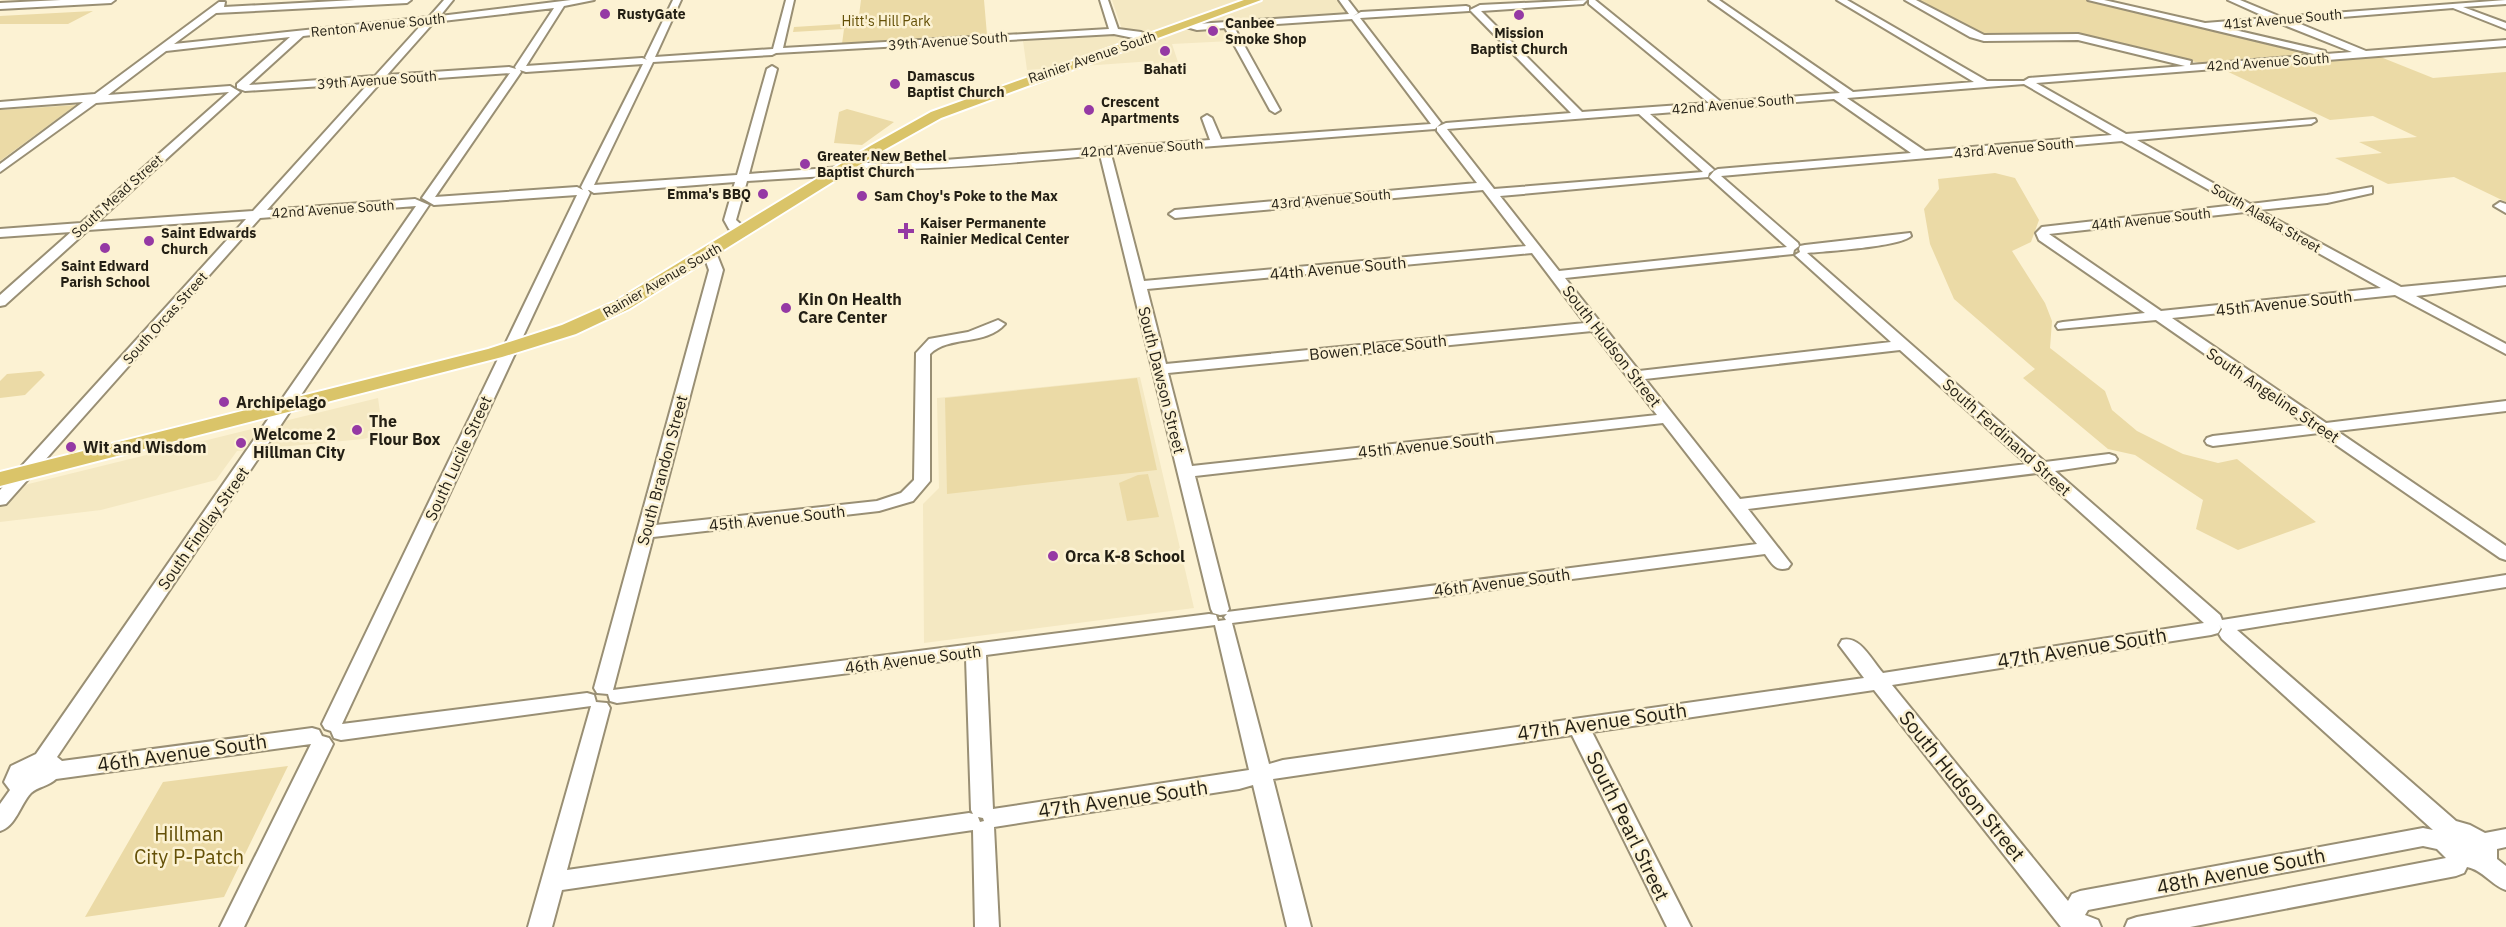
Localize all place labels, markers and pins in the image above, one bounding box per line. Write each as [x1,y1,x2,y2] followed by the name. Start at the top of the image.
[617,5,686,23] place label: RustyGate
[598,7,612,21] marker: RustyGate
[1512,8,1526,22] marker: Mission Baptist Church
[1225,14,1307,48] place label: Canbee Smoke Shop
[1206,24,1220,38] marker: Canbee Smoke Shop
[1470,24,1568,58] place label: Mission Baptist Church
[1158,44,1172,58] marker: Bahati
[1144,60,1186,78] place label: Bahati
[907,67,1005,101] place label: Damascus Baptist Church
[888,77,902,91] marker: Damascus Baptist Church
[1101,93,1179,127] place label: Crescent Apartments
[1082,103,1096,117] marker: Crescent Apartments
[817,147,947,181] place label: Greater New Bethel Baptist Church
[798,157,812,171] marker: Greater New Bethel Baptist Church
[667,185,751,203] place label: Emma's BBQ
[756,187,770,201] marker: Emma's BBQ
[874,187,1058,205] place label: Sam Choy's Poke to the Max
[855,189,869,203] marker: Sam Choy's Poke to the Max
[920,214,1070,248] place label: Kaiser Permanente Rainier Medical Center
[897,222,915,240] marker: Kaiser Permanente Rainier Medical Center
[161,224,256,258] place label: Saint Edwards Church
[142,234,156,248] marker: Saint Edwards Church
[98,241,112,255] marker: Saint Edward Parish School
[60,257,150,291] place label: Saint Edward Parish School
[798,289,902,327] place label: Kin On Health Care Center
[779,301,793,315] marker: Kin On Health Care Center
[236,392,326,412] place label: Archipelago
[217,395,231,409] marker: Archipelago
[369,411,440,449] place label: The Flour Box
[350,423,364,437] marker: The Flour Box
[253,424,346,462] place label: Welcome 2 Hillman City
[234,436,248,450] marker: Welcome 2 Hillman City
[83,437,206,457] place label: Wit and Wisdom
[64,440,78,454] marker: Wit and Wisdom
[1065,546,1185,566] place label: Orca K-8 School
[1046,549,1060,563] marker: Orca K-8 School

